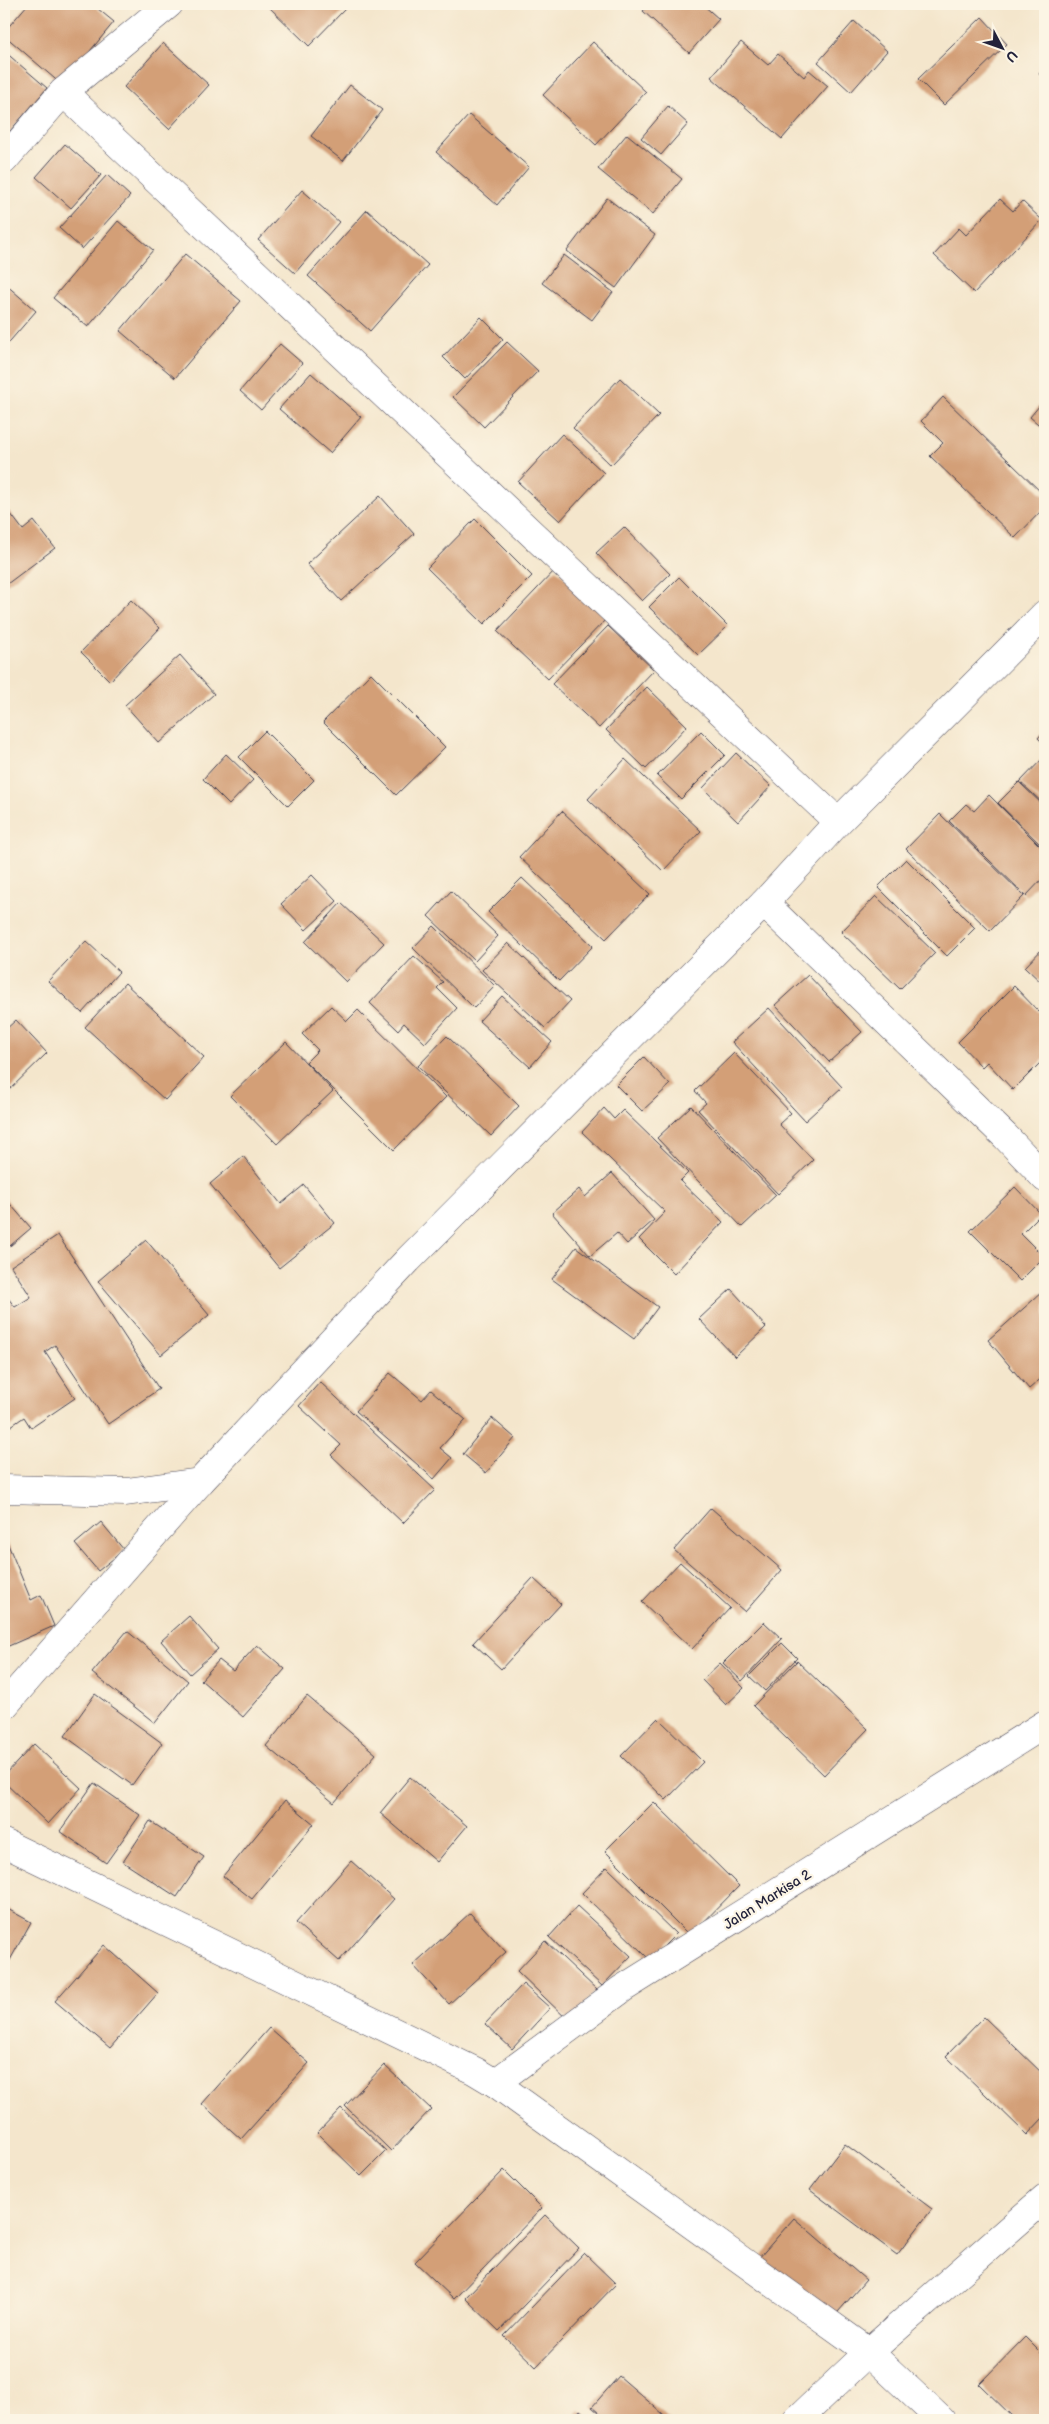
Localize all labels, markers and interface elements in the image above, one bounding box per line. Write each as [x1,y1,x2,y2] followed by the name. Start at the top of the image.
[976,22,1026,72] north arrow
[1002,47,1021,66] text: U
[720,1865,815,1933] street label: Jalan Markisa 2

